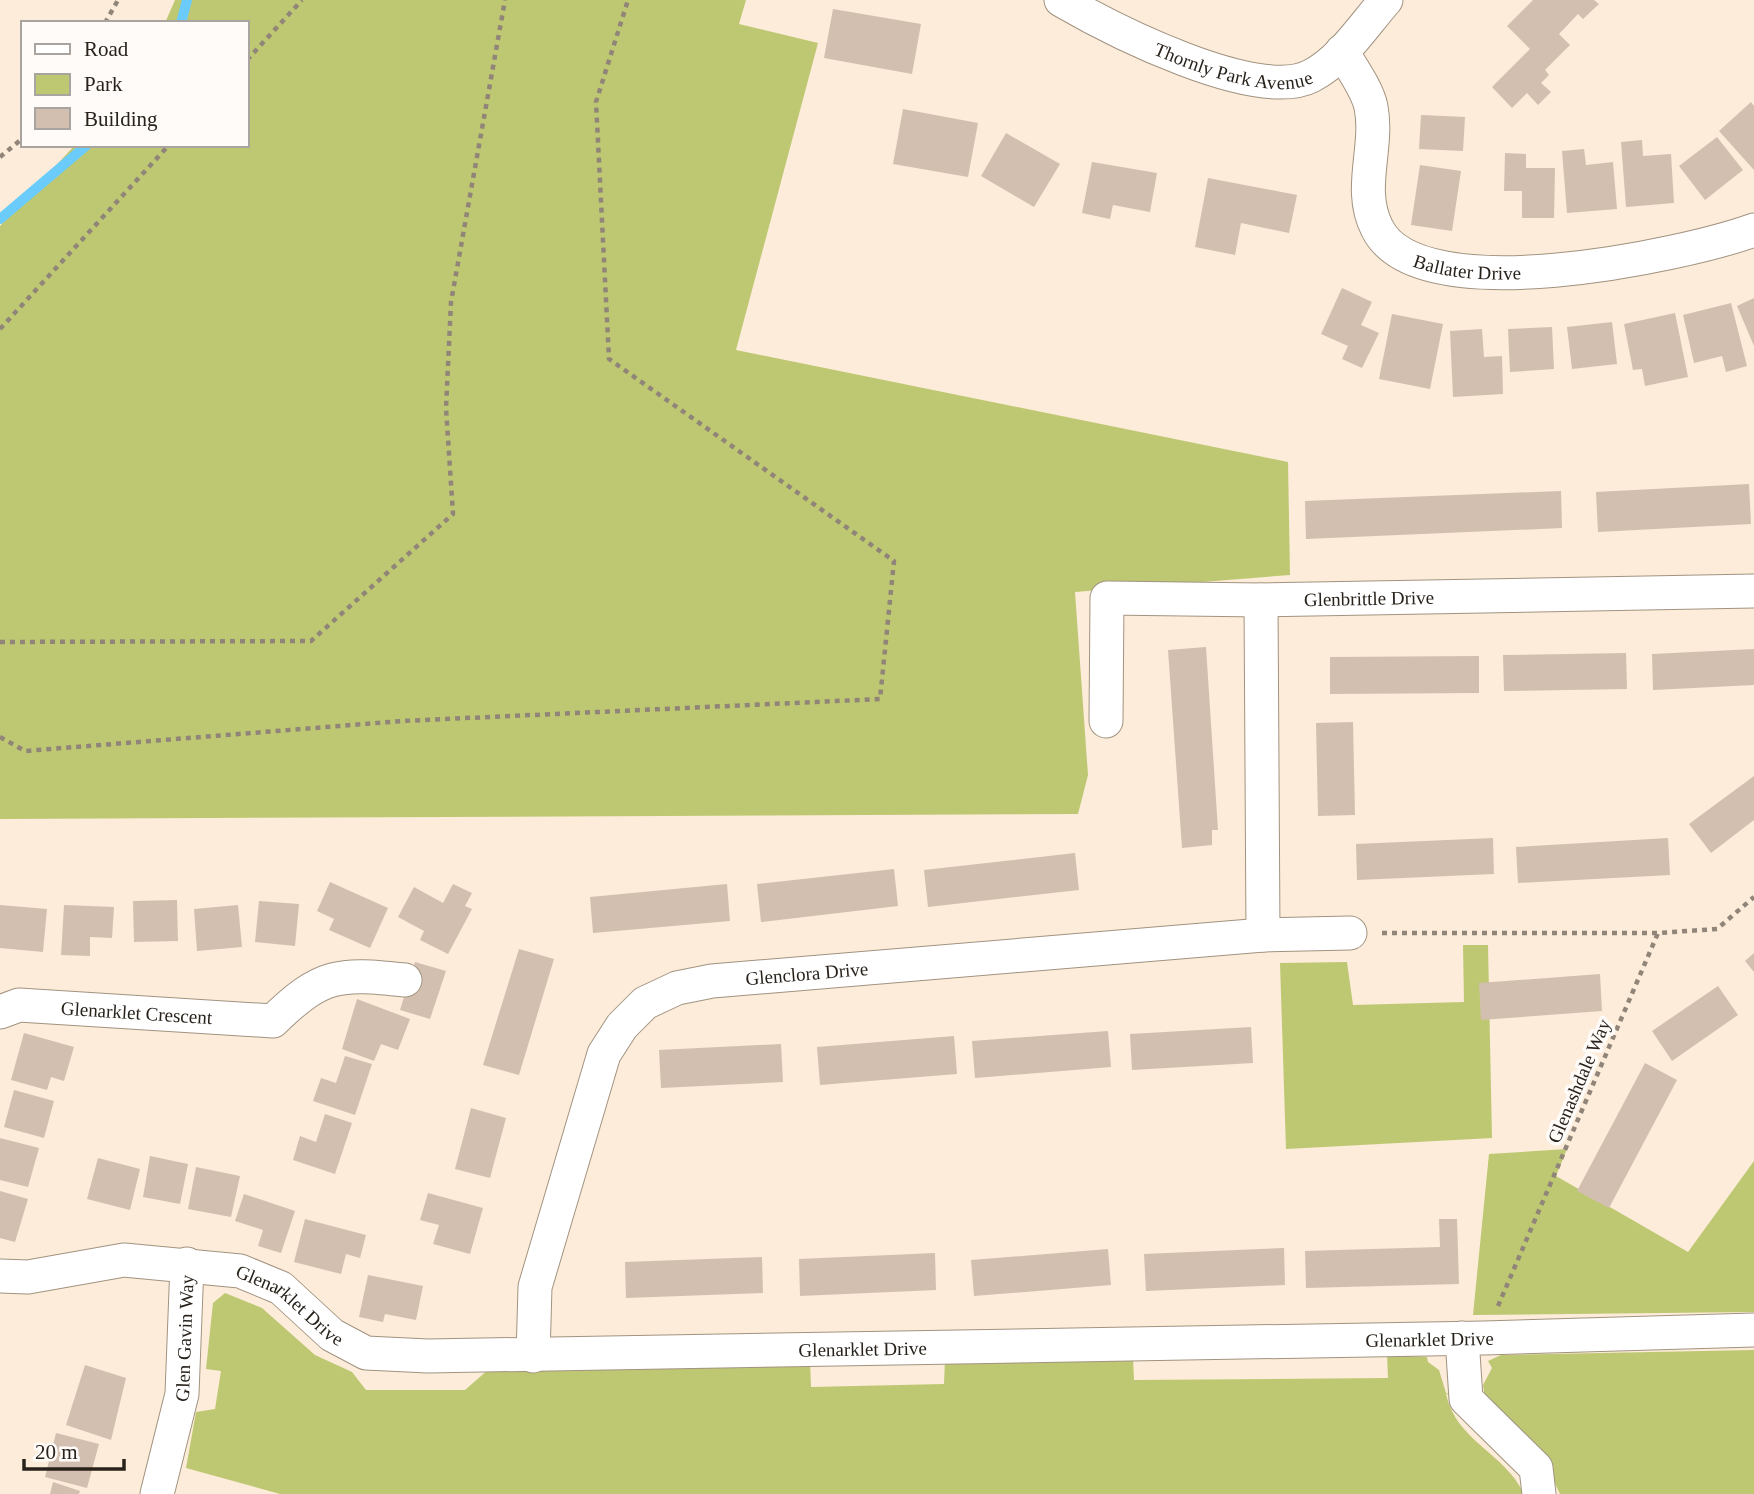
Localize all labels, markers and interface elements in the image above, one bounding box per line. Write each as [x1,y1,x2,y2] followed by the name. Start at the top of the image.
[21,21,248,147] legend
[84,37,129,61] text: Road
[1151,38,1316,93] street label: Thornly Park Avenue
[84,72,123,96] text: Park
[84,107,158,131] text: Building
[1411,250,1521,283] street label: Ballater Drive
[1304,586,1434,610] street label: Glenbrittle Drive
[745,958,869,989] street label: Glenclora Drive
[60,997,213,1028] street label: Glenarklet Crescent
[1543,1015,1615,1146] street label: Glenashdale Way
[233,1260,347,1350] street label: Glenarklet Drive
[170,1274,197,1404] street label: Glen Gavin Way
[1365,1327,1494,1351] street label: Glenarklet Drive
[798,1337,927,1360] street label: Glenarklet Drive
[24,1428,124,1472] scale bar
[35,1440,78,1464] text: 20 m

